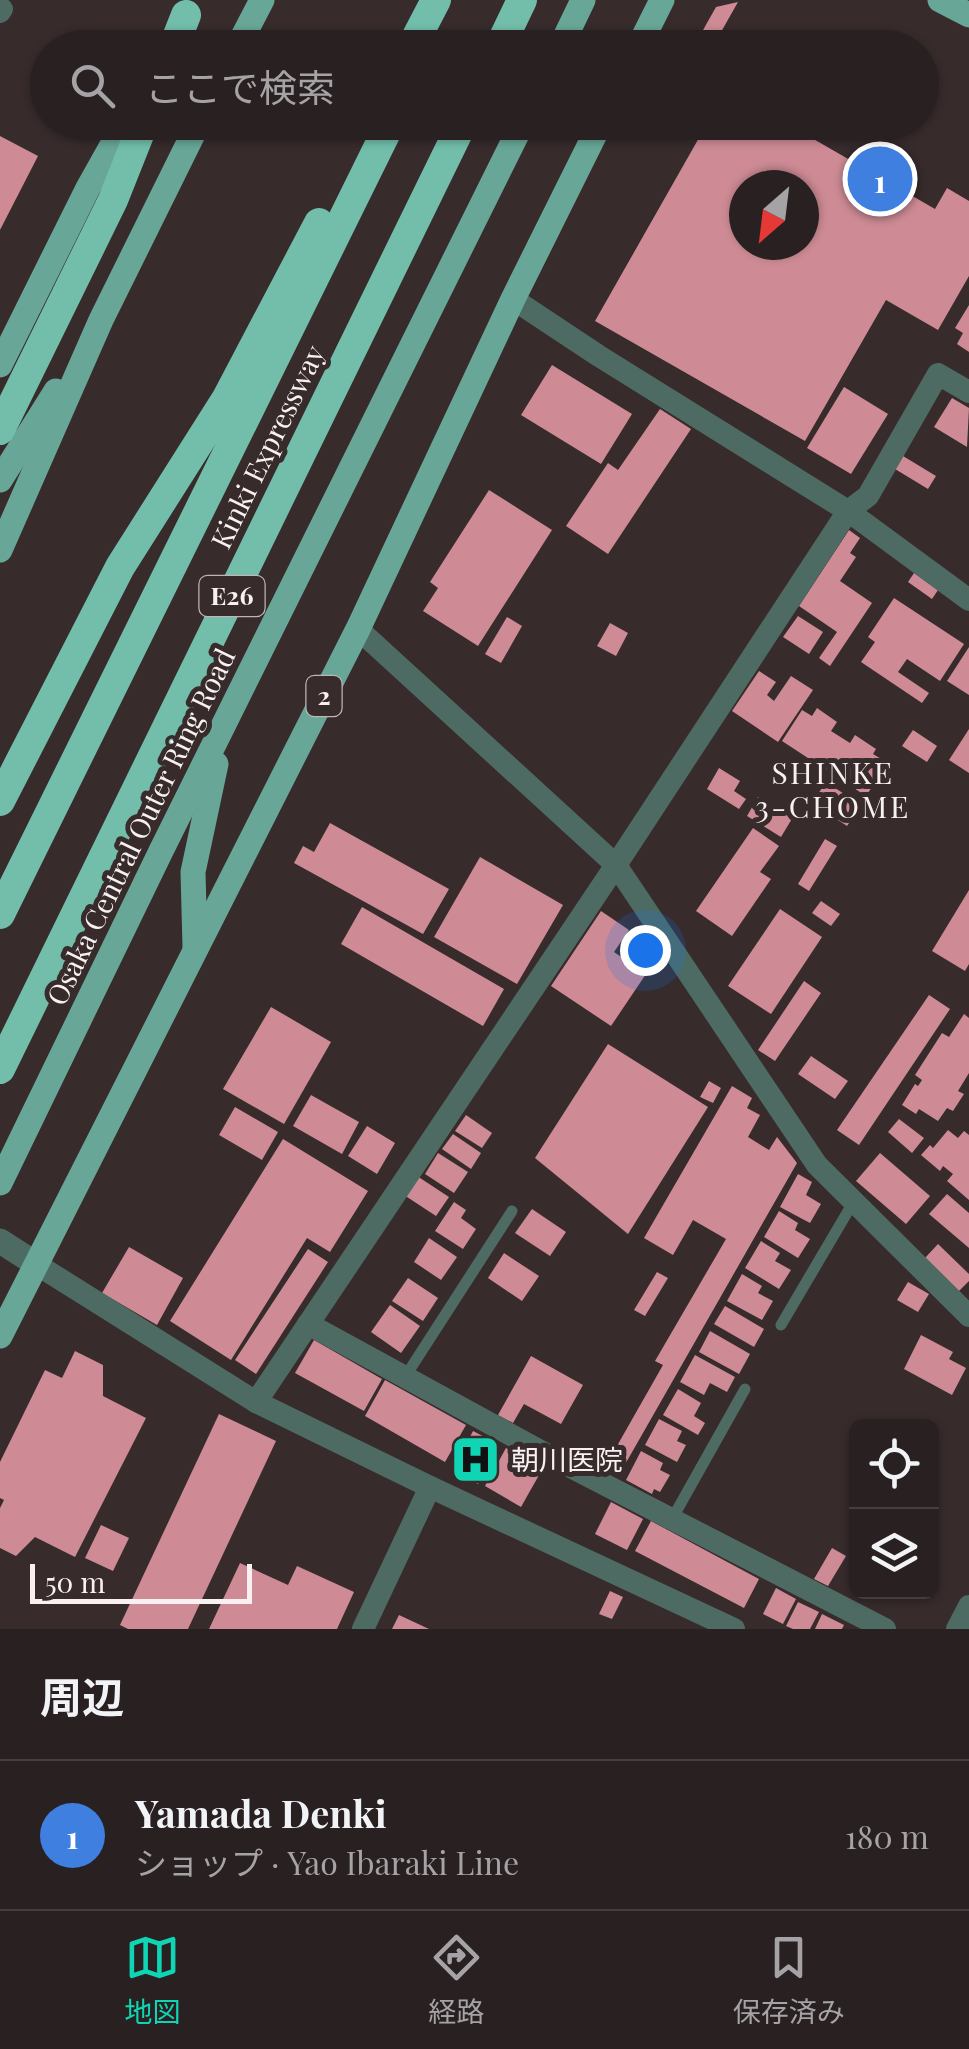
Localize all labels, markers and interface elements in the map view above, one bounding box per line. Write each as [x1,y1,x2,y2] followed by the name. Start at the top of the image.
[30,30,939,140] search box
[65,58,120,113] icon: search
[145,61,335,112] text: ここで検索
[848,142,912,216] pin: 1
[729,170,819,260] north arrow
[201,338,332,554] street label: Kinki Expressway
[200,576,264,616] road number: E26
[37,642,242,1011] street label: Osaka Central Outer Ring Road
[306,676,342,716] road number: 2
[755,752,911,826] district label: SHINKE 3-CHOME
[620,925,671,976] your location
[849,1419,939,1599] map controls
[849,1419,939,1509] button: locate
[450,1434,502,1486] hospital icon: 朝川医院
[511,1440,623,1477] place label: 朝川医院
[849,1509,939,1599] button: layers
[30,1559,252,1604] scale bar
[45,1563,105,1600] text: 50 m
[40,1668,124,1724] text: 周辺
[135,1787,387,1838] text: Yamada Denki
[66,1814,79,1857] text: 1
[845,1814,929,1857] text: 180 m
[135,1840,519,1883] text: ショップ · Yao Ibaraki Line
[124,1930,180,2030] tab: 地図
[428,1930,485,2030] tab: 経路
[733,1930,845,2030] tab: 保存済み

